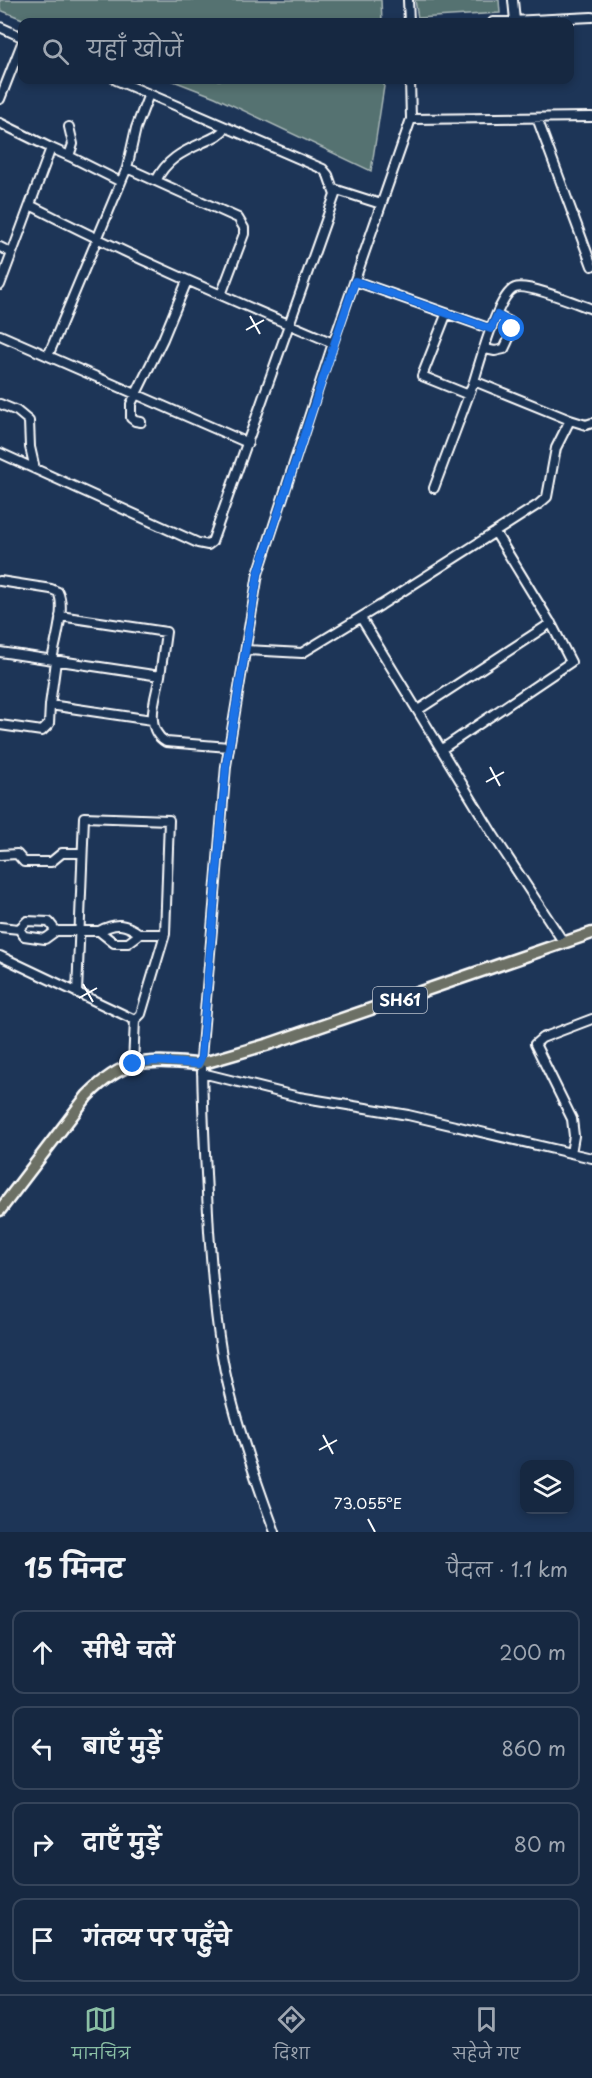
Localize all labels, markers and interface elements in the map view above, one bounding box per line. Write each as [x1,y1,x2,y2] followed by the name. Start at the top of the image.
[18,18,574,84] search box
[87,31,183,64] text: यहाँ खोजें
[39,35,72,68] icon: search
[498,315,524,341] route start
[373,987,427,1013] road number: SH61
[119,1050,145,1076] route end
[520,1460,574,1514] map controls
[520,1460,574,1514] button: layers
[334,1491,402,1514] text: 73.055°E
[24,1548,124,1587] text: 15 मिनट
[446,1554,568,1584] text: पैदल · 1.1 km
[83,1632,175,1665] text: सीधे चलें
[26,1636,59,1669] icon: ahead
[499,1637,566,1667] text: 200 m
[83,1728,162,1761] text: बाएँ मुड़ें
[26,1732,59,1765] icon: left
[501,1733,566,1763] text: 860 m
[83,1824,161,1857] text: दाएँ मुड़ें
[26,1828,59,1861] icon: right
[514,1829,566,1859] text: 80 m
[83,1920,231,1953] text: गंतव्य पर पहुँचे
[26,1924,59,1957] icon: arrive
[72,2003,130,2071] tab: मानचित्र
[273,2003,310,2071] tab: दिशा
[453,2003,520,2071] tab: सहेजे गए

